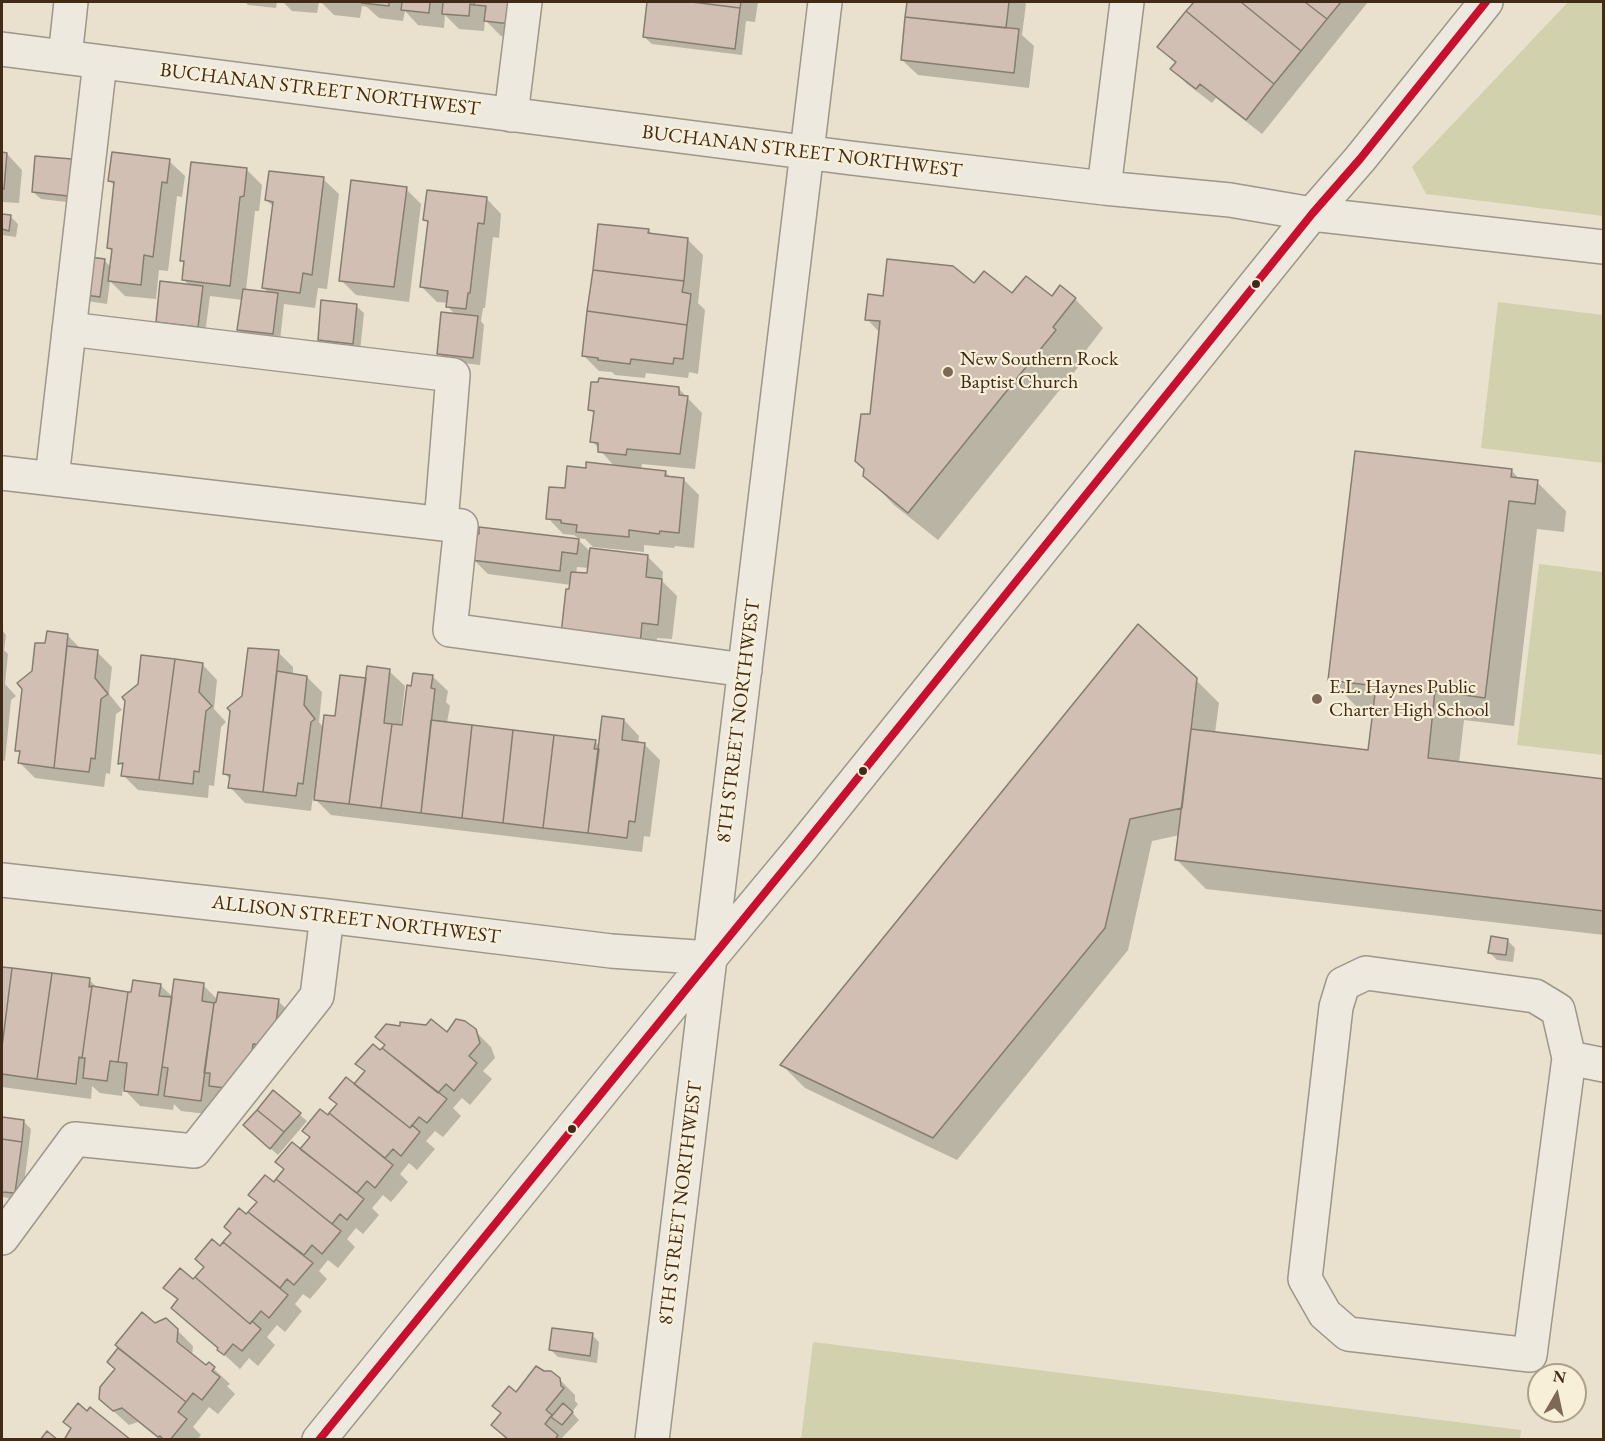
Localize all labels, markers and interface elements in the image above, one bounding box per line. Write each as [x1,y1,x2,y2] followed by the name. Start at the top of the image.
[159,58,481,122] street label: BUCHANAN STREET NORTHWEST
[641,120,963,184] street label: BUCHANAN STREET NORTHWEST
[1250,278,1262,290] unlabelled marker
[960,348,1118,395] place label: New Southern Rock Baptist Church
[941,365,955,379] marker: New Southern Rock Baptist Church
[712,598,766,844] street label: 8TH STREET NORTHWEST
[1329,676,1489,723] place label: E.L. Haynes Public Charter High School
[1310,692,1324,706] marker: E.L. Haynes Public Charter High School
[857,765,869,777] unlabelled marker
[210,890,502,950] street label: ALLISON STREET NORTHWEST
[654,1080,708,1326] street label: 8TH STREET NORTHWEST
[566,1123,578,1135] unlabelled marker
[1527,1363,1587,1423] north arrow
[1552,1365,1568,1388] text: N

